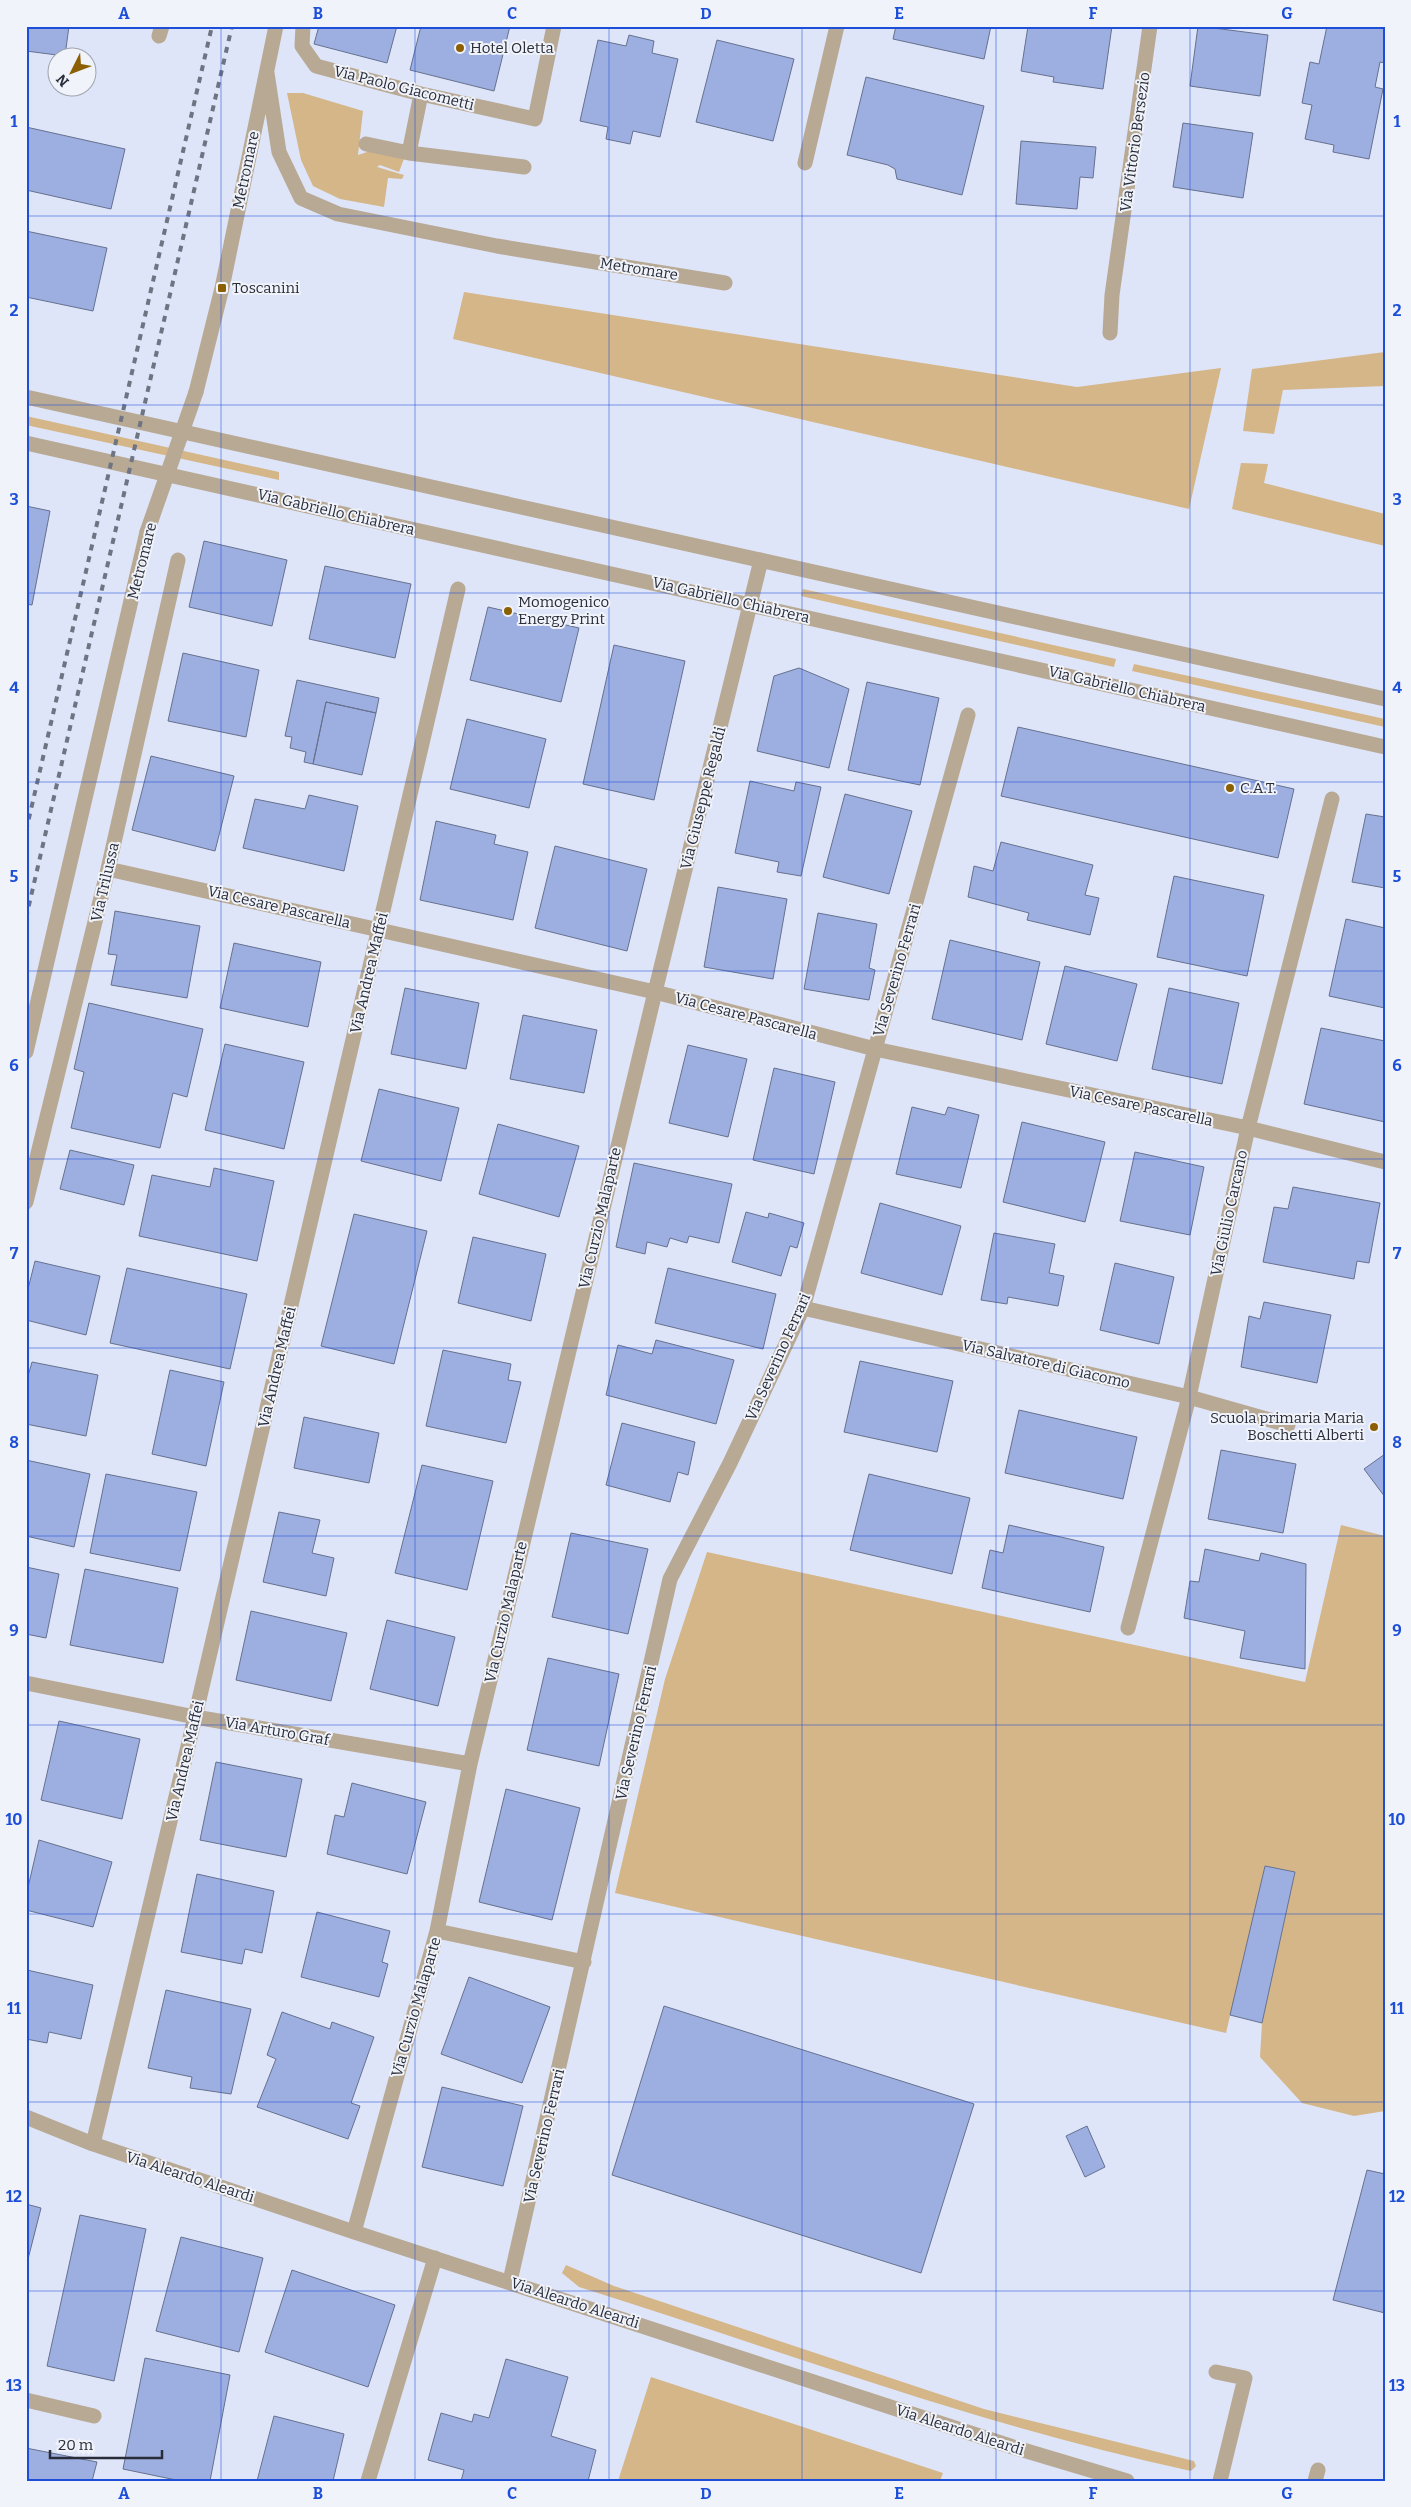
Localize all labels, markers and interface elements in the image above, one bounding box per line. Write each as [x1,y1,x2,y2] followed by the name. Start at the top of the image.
[118,4,130,23] text: A
[313,4,323,23] text: B
[507,4,517,23] text: C
[700,4,712,23] text: D
[894,4,904,23] text: E
[1089,4,1098,23] text: F
[1281,4,1293,23] text: G
[470,39,554,57] place label: Hotel Oletta
[454,42,466,54] marker: Hotel Oletta
[48,48,98,98] north arrow
[332,62,477,114] street label: Via Paolo Giacometti
[53,71,73,90] text: N
[1116,71,1154,213] street label: Via Vittorio Bersezio
[11,112,18,131] text: 1
[1394,112,1401,131] text: 1
[229,130,263,210] street label: Metromare
[599,254,679,284] street label: Metromare
[232,279,300,297] place label: Toscanini
[216,282,228,294] marker: Toscanini
[9,301,19,320] text: 2
[1392,301,1402,320] text: 2
[256,485,416,539] street label: Via Gabriello Chiabrera
[9,490,19,509] text: 3
[1392,490,1402,509] text: 3
[124,521,160,601] street label: Metromare
[651,573,811,627] street label: Via Gabriello Chiabrera
[518,593,609,628] place label: Momogenico Energy Print
[502,605,514,617] marker: Momogenico Energy Print
[1047,662,1207,716] street label: Via Gabriello Chiabrera
[9,678,19,697] text: 4
[1392,678,1402,697] text: 4
[677,724,730,871] street label: Via Giuseppe Regaldi
[1240,779,1277,797] place label: C.A.T.
[1224,782,1236,794] marker: C.A.T.
[87,841,123,923] street label: Via Trilussa
[10,867,19,886] text: 5
[1393,867,1402,886] text: 5
[206,882,352,932] street label: Via Cesare Pascarella
[869,901,925,1039] street label: Via Severino Ferrari
[346,910,392,1035] street label: Via Andrea Maffei
[673,988,819,1044] street label: Via Cesare Pascarella
[9,1056,19,1075] text: 6
[1392,1056,1402,1075] text: 6
[1068,1082,1214,1130] street label: Via Cesare Pascarella
[575,1146,625,1290] street label: Via Curzio Malaparte
[1207,1149,1251,1277] street label: Via Giulio Carcano
[10,1244,19,1263] text: 7
[1393,1244,1402,1263] text: 7
[742,1290,814,1423] street label: Via Severino Ferrari
[254,1304,300,1429] street label: Via Andrea Maffei
[960,1336,1132,1392] street label: Via Salvatore di Giacomo
[1210,1409,1365,1444] place label: Scuola primaria Maria Boschetti Alberti
[1368,1421,1380,1433] marker: Scuola primaria Maria Boschetti Alberti
[9,1433,19,1452] text: 8
[1392,1433,1402,1452] text: 8
[481,1540,531,1684] street label: Via Curzio Malaparte
[9,1621,19,1640] text: 9
[1392,1621,1402,1640] text: 9
[612,1664,660,1802] street label: Via Severino Ferrari
[162,1698,208,1823] street label: Via Andrea Maffei
[224,1713,332,1749] street label: Via Arturo Graf
[5,1810,23,1829] text: 10
[1388,1810,1406,1829] text: 10
[387,1935,445,2079] street label: Via Curzio Malaparte
[7,1999,21,2018] text: 11
[1390,1999,1404,2018] text: 11
[520,2067,568,2205] street label: Via Severino Ferrari
[124,2148,257,2206] street label: Via Aleardo Aleardi
[6,2187,22,2206] text: 12
[1389,2187,1405,2206] text: 12
[509,2274,642,2332] street label: Via Aleardo Aleardi
[6,2376,22,2395] text: 13
[1389,2376,1405,2395] text: 13
[894,2401,1027,2459] street label: Via Aleardo Aleardi
[50,2427,162,2459] scale bar
[58,2436,94,2454] text: 20 m
[118,2484,130,2503] text: A
[313,2484,323,2503] text: B
[507,2484,517,2503] text: C
[700,2484,712,2503] text: D
[894,2484,904,2503] text: E
[1089,2484,1098,2503] text: F
[1281,2484,1293,2503] text: G

